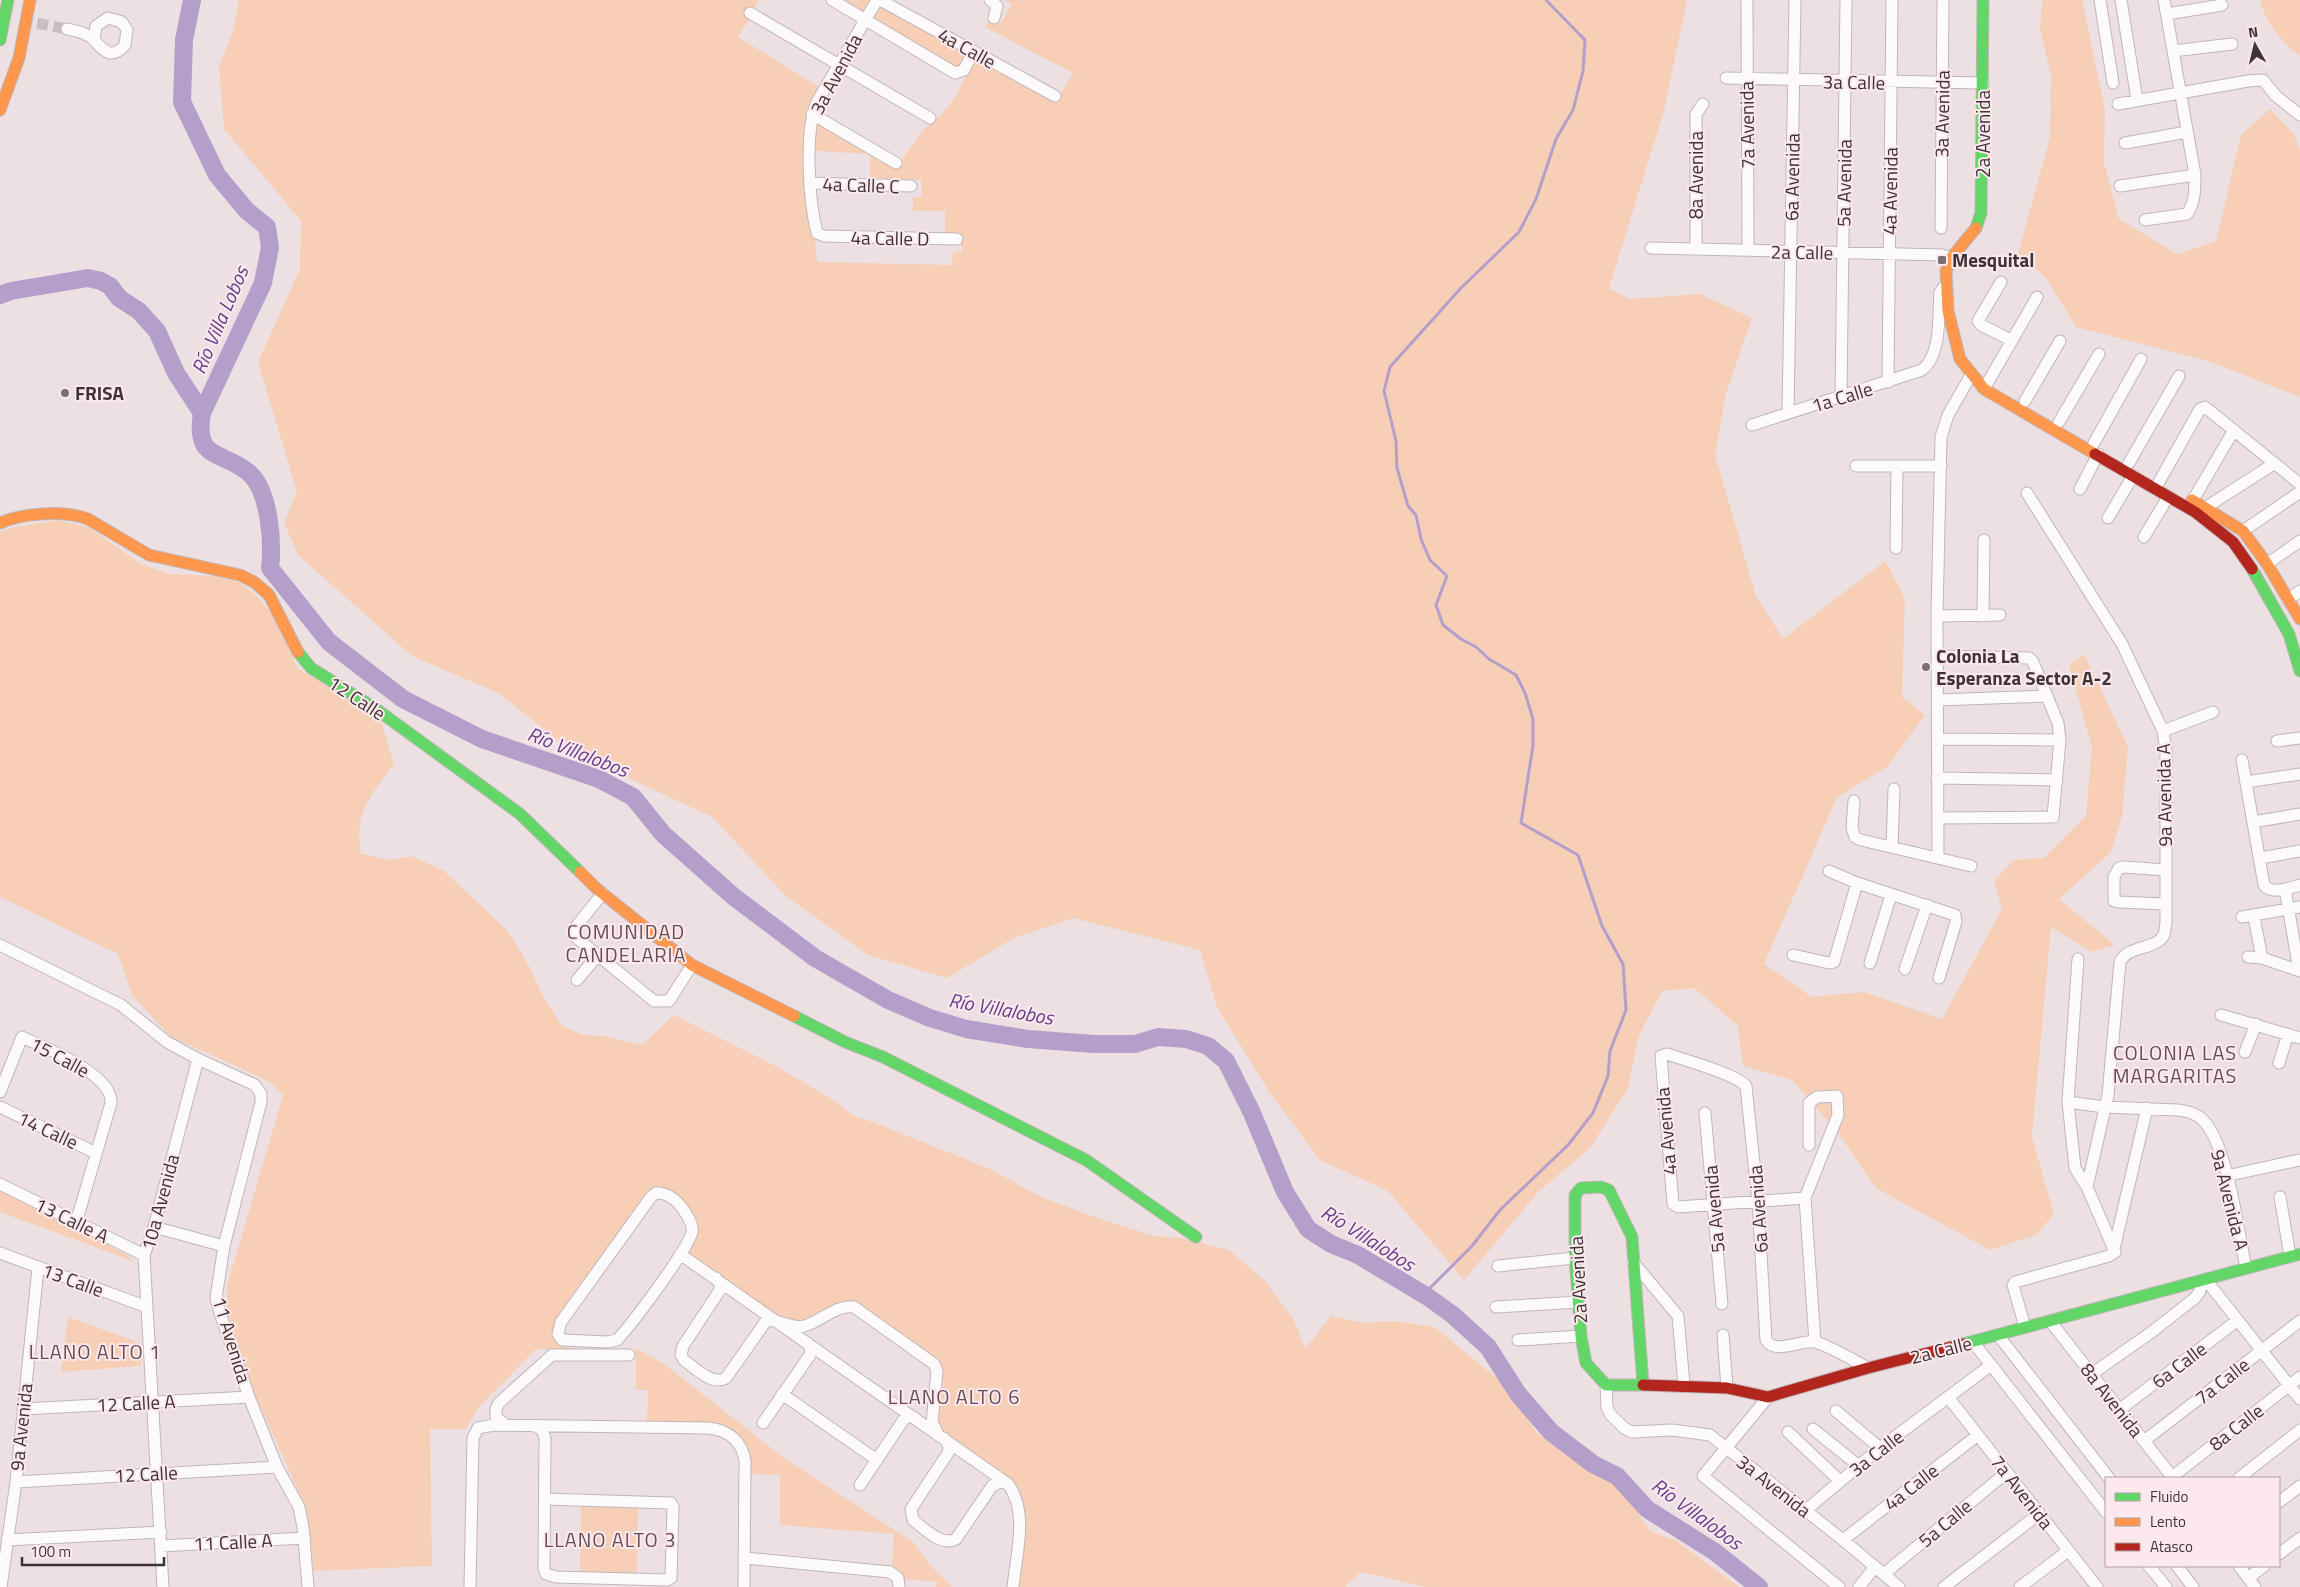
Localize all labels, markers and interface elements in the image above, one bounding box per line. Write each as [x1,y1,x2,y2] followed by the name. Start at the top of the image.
[933,20,1002,75] street label: 4a Calle
[2230,20,2280,70] north arrow
[2247,21,2259,43] text: N
[802,28,869,119] street label: 3a Avenida
[1822,66,1886,97] street label: 3a Calle
[1926,69,1957,158] street label: 3a Avenida
[1731,80,1762,169] street label: 7a Avenida
[1968,90,1997,178] street label: 2a Avenida
[1681,131,1710,219] street label: 8a Avenida
[1776,132,1807,221] street label: 6a Avenida
[1828,138,1859,227] street label: 5a Avenida
[1874,146,1905,235] street label: 4a Avenida
[822,169,900,200] street label: 4a Calle C
[850,222,930,253] street label: 4a Calle D
[1770,236,1834,267] street label: 2a Calle
[1952,245,2034,274] place label: Mesquital
[1936,254,1948,266] marker: Mesquital
[183,260,257,379] water label: Río Villa Lobos
[1808,374,1876,420] street label: 1a Calle
[75,378,124,407] place label: FRISA
[59,387,71,399] marker: FRISA
[1936,641,2112,692] place label: Colonia La Esperanza Sector A-2
[1920,661,1932,673] marker: Colonia La Esperanza Sector A-2
[323,668,392,727] street label: 12 Calle
[523,718,635,785] water label: Río Villalobos
[2148,743,2179,847] street label: 9a Avenida A
[566,916,686,970] district label: COMUNIDAD CANDELARIA
[946,984,1057,1033] water label: Río Villalobos
[25,1029,95,1084] street label: 15 Calle
[2113,1037,2237,1091] district label: COLONIA LAS MARGARITAS
[1647,1086,1684,1176] street label: 4a Avenida
[13,1103,83,1156] street label: 14 Calle
[2204,1146,2257,1254] street label: 9a Avenida A
[133,1150,186,1253] street label: 10a Avenida
[1695,1164,1732,1254] street label: 5a Avenida
[1740,1164,1775,1254] street label: 6a Avenida
[30,1189,114,1250] street label: 13 Calle A
[1315,1196,1423,1280] water label: Río Villalobos
[1561,1235,1594,1325] street label: 2a Avenida
[38,1255,108,1304] street label: 13 Calle
[206,1293,259,1387] street label: 11 Avenida
[1907,1328,1975,1371] street label: 2a Calle
[2145,1334,2212,1395] street label: 6a Calle
[29,1336,161,1367] district label: LLANO ALTO 1
[2188,1350,2255,1411] street label: 7a Calle
[2074,1356,2151,1444] street label: 8a Avenida
[1,1381,40,1472] street label: 9a Avenida
[888,1381,1020,1412] district label: LLANO ALTO 6
[96,1386,176,1419] street label: 12 Calle A
[2202,1396,2269,1457] street label: 8a Calle
[1842,1422,1909,1483] street label: 3a Calle
[1731,1447,1818,1524] street label: 3a Avenida
[1984,1448,2061,1536] street label: 7a Avenida
[1877,1456,1944,1517] street label: 4a Calle
[113,1457,179,1490] street label: 12 Calle
[1645,1470,1750,1558] water label: Río Villalobos
[2105,1477,2280,1567] legend
[2150,1485,2189,1508] text: Fluido
[1911,1491,1978,1554] street label: 5a Calle
[2150,1510,2186,1533] text: Lento
[544,1524,676,1555] district label: LLANO ALTO 3
[193,1525,273,1558] street label: 11 Calle A
[22,1534,165,1566] scale bar
[2150,1535,2193,1558] text: Atasco
[30,1540,71,1563] text: 100 m

